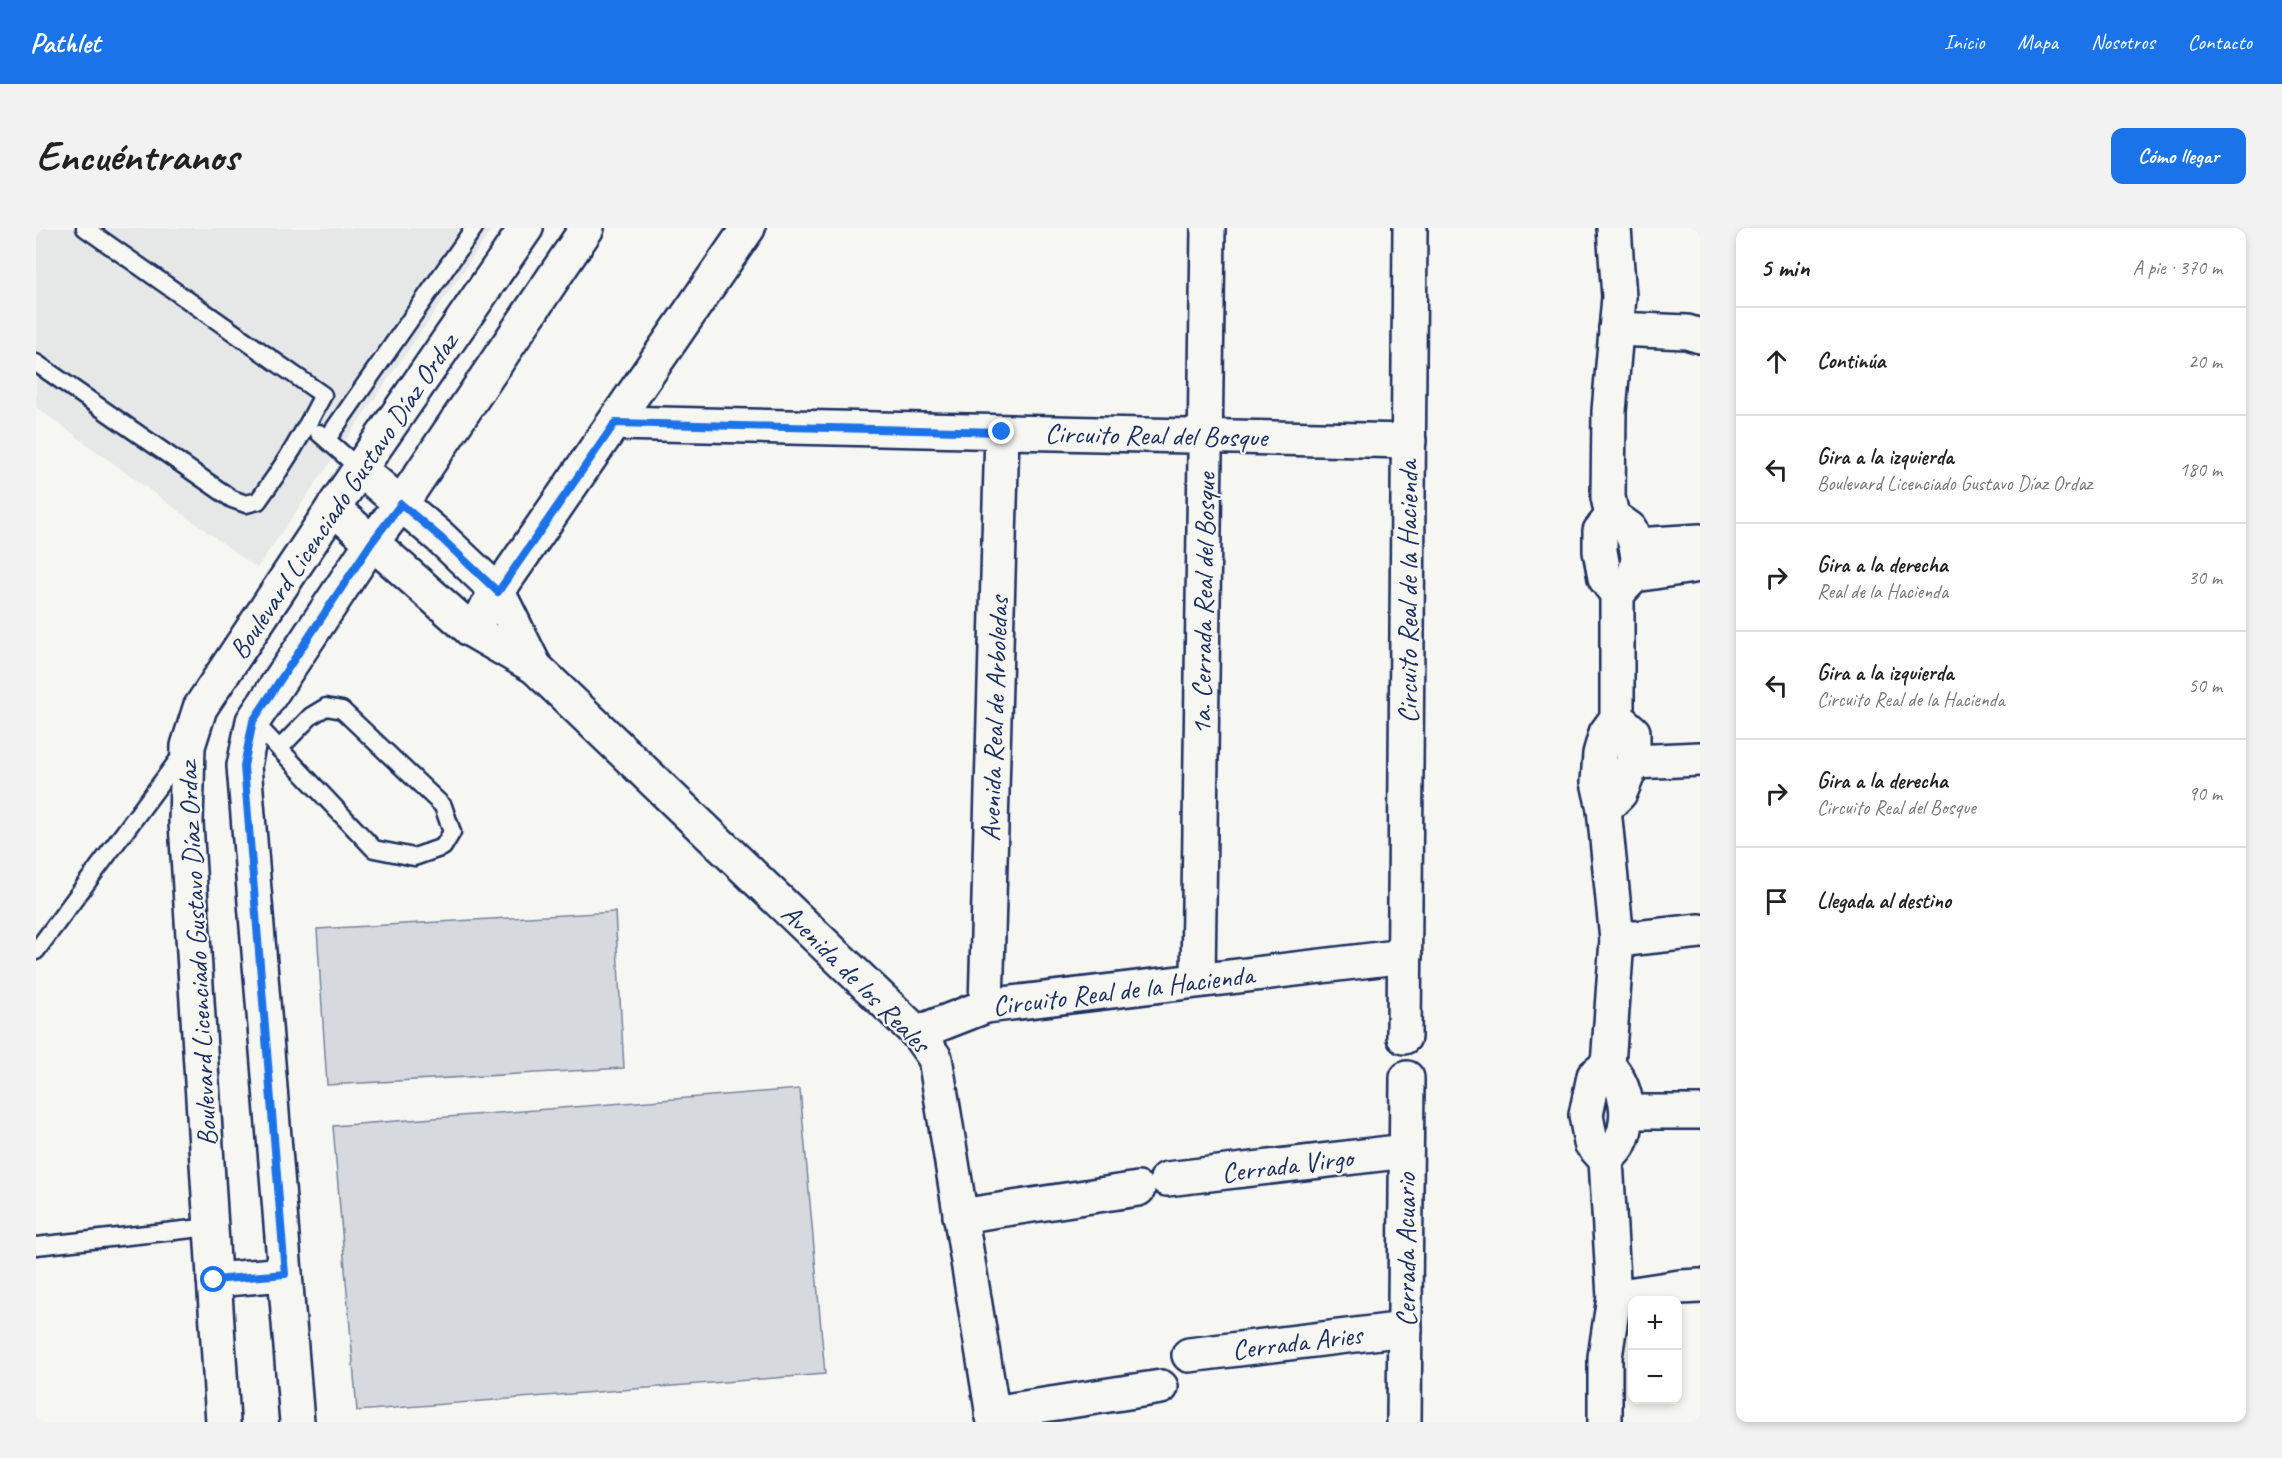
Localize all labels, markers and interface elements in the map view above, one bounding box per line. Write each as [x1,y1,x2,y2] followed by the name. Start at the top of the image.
[30,25,100,60] text: Pathlet
[1944,29,1984,55] text: Inicio
[2017,29,2058,55] text: Mapa
[2091,29,2155,55] text: Nosotros
[2188,29,2252,55] text: Contacto
[2111,128,2246,184] button: Cómo llegar
[36,130,238,183] text: Encuéntranos
[1760,251,1809,284] text: 5 min
[2133,255,2222,280] text: A pie · 370 m
[221,324,467,665] street label: Boulevard Licenciado Gustavo Díaz Ordaz
[1760,345,1793,378] icon: ahead
[1817,347,1885,375] text: Continúa
[2188,349,2222,374] text: 20 m
[1045,416,1269,454] street label: Circuito Real del Bosque
[988,418,1014,444] route end
[1817,443,1954,471] text: Gira a la izquierda
[1760,453,1793,486] icon: left
[2179,457,2222,482] text: 180 m
[1390,458,1425,723] street label: Circuito Real de la Hacienda
[1183,471,1223,735] street label: 1a. Cerrada Real del Bosque
[1817,471,2092,496] text: Boulevard Licenciado Gustavo Díaz Ordaz
[1817,551,1948,579] text: Gira a la derecha
[1760,561,1793,594] icon: right
[2188,565,2222,590] text: 30 m
[1817,579,1948,604] text: Real de la Hacienda
[972,594,1016,842] street label: Avenida Real de Arboledas
[1817,659,1954,687] text: Gira a la izquierda
[1760,669,1793,702] icon: left
[2188,673,2222,698] text: 50 m
[1817,687,2005,712] text: Circuito Real de la Hacienda
[169,758,225,1147] street label: Boulevard Licenciado Gustavo Díaz Ordaz
[1817,767,1948,795] text: Gira a la derecha
[1760,777,1793,810] icon: right
[2188,781,2222,806] text: 90 m
[1817,795,1976,820] text: Circuito Real del Bosque
[1760,885,1793,918] icon: arrive
[1817,887,1951,915] text: Llegada al destino
[774,896,940,1062] street label: Avenida de los Reales
[990,956,1258,1023] street label: Circuito Real de la Hacienda
[1219,1139,1358,1190] street label: Cerrada Virgo
[1388,1171,1423,1327] street label: Cerrada Acuario
[200,1266,226,1292] route start
[1628,1296,1682,1404] map controls
[1628,1296,1682,1350] button: +
[1230,1316,1366,1367] street label: Cerrada Aries
[1628,1350,1682,1404] button: −

